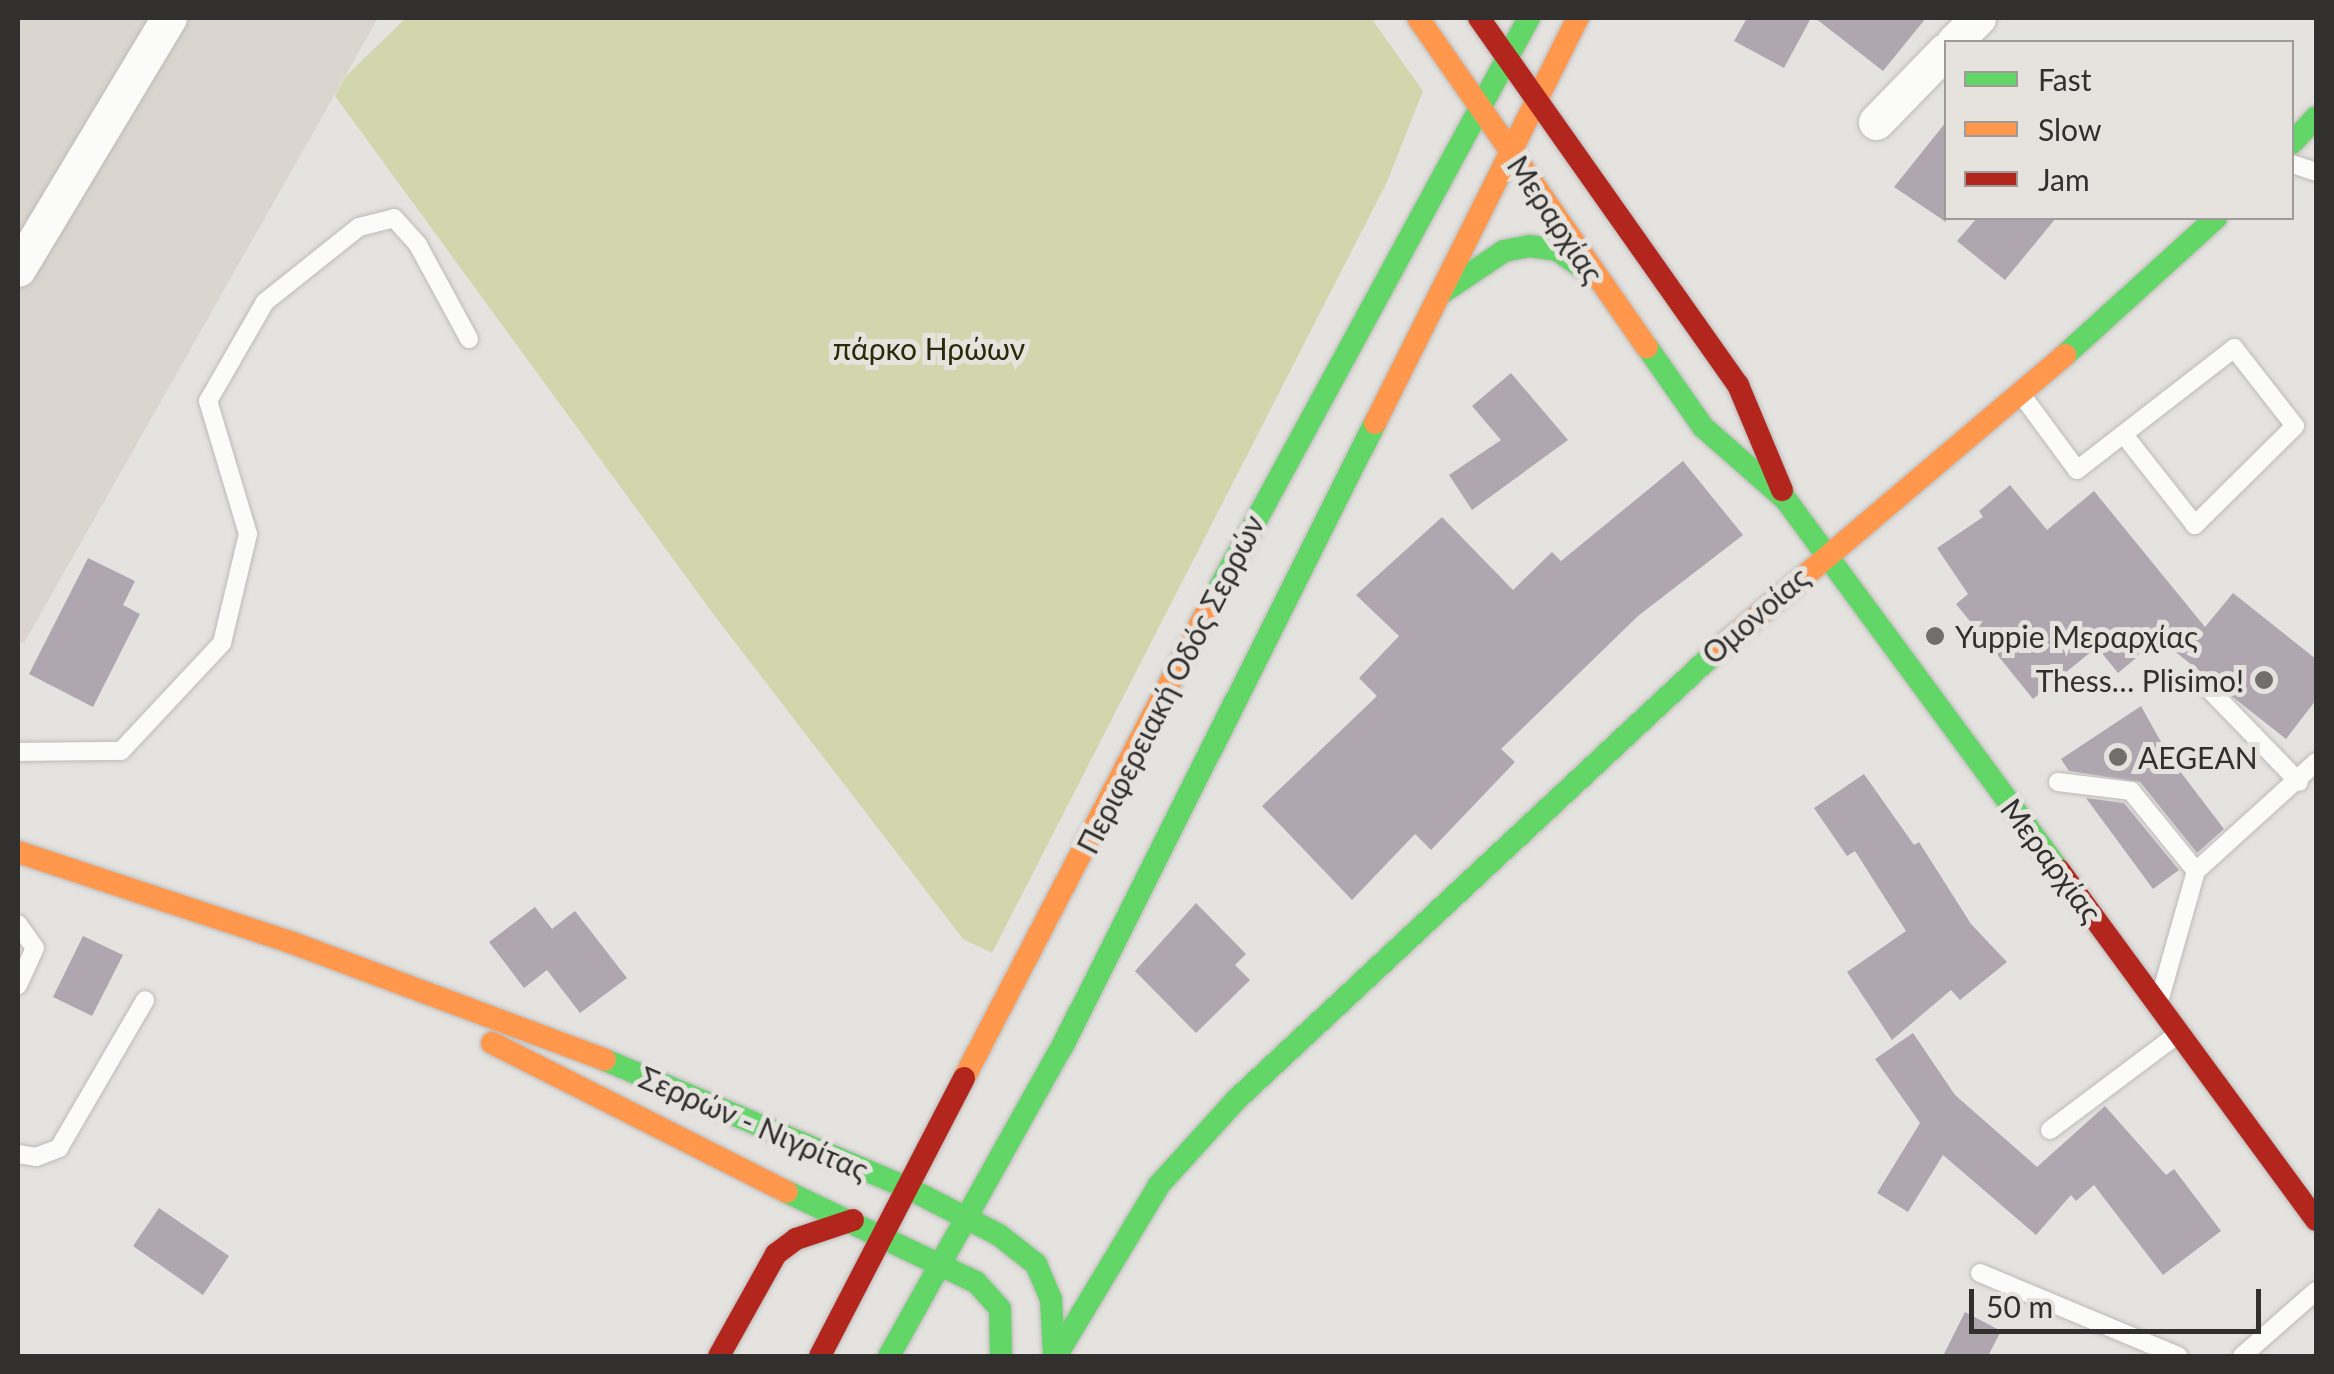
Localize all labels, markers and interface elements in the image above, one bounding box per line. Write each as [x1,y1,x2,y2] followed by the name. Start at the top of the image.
[1944,40,2294,220] legend
[2038,61,2092,97] text: Fast
[2038,111,2101,147] text: Slow
[1500,149,1612,289] street label: Μεραρχίας
[2038,161,2090,197] text: Jam
[833,330,1025,366] park label: πάρκο Ηρώων
[1069,509,1271,859] street label: Περιφερειακή Οδός Σερρών
[1694,559,1816,671] street label: Ομονοίας
[1955,618,2198,654] place label: Yuppie Μεραρχίας
[1924,625,1946,647] marker: Yuppie Μεραρχίας
[2036,662,2244,698] place label: Thess… Plisimo!
[2253,669,2275,691] marker: Thess… Plisimo!
[2138,739,2258,775] place label: AEGEAN
[2107,746,2129,768] marker: AEGEAN
[1994,791,2110,929] street label: Μεραρχίας
[634,1059,874,1187] street label: Σερρών - Νιγρίτας
[1974,1269,2266,1331] scale bar
[1986,1288,2053,1324] text: 50 m

